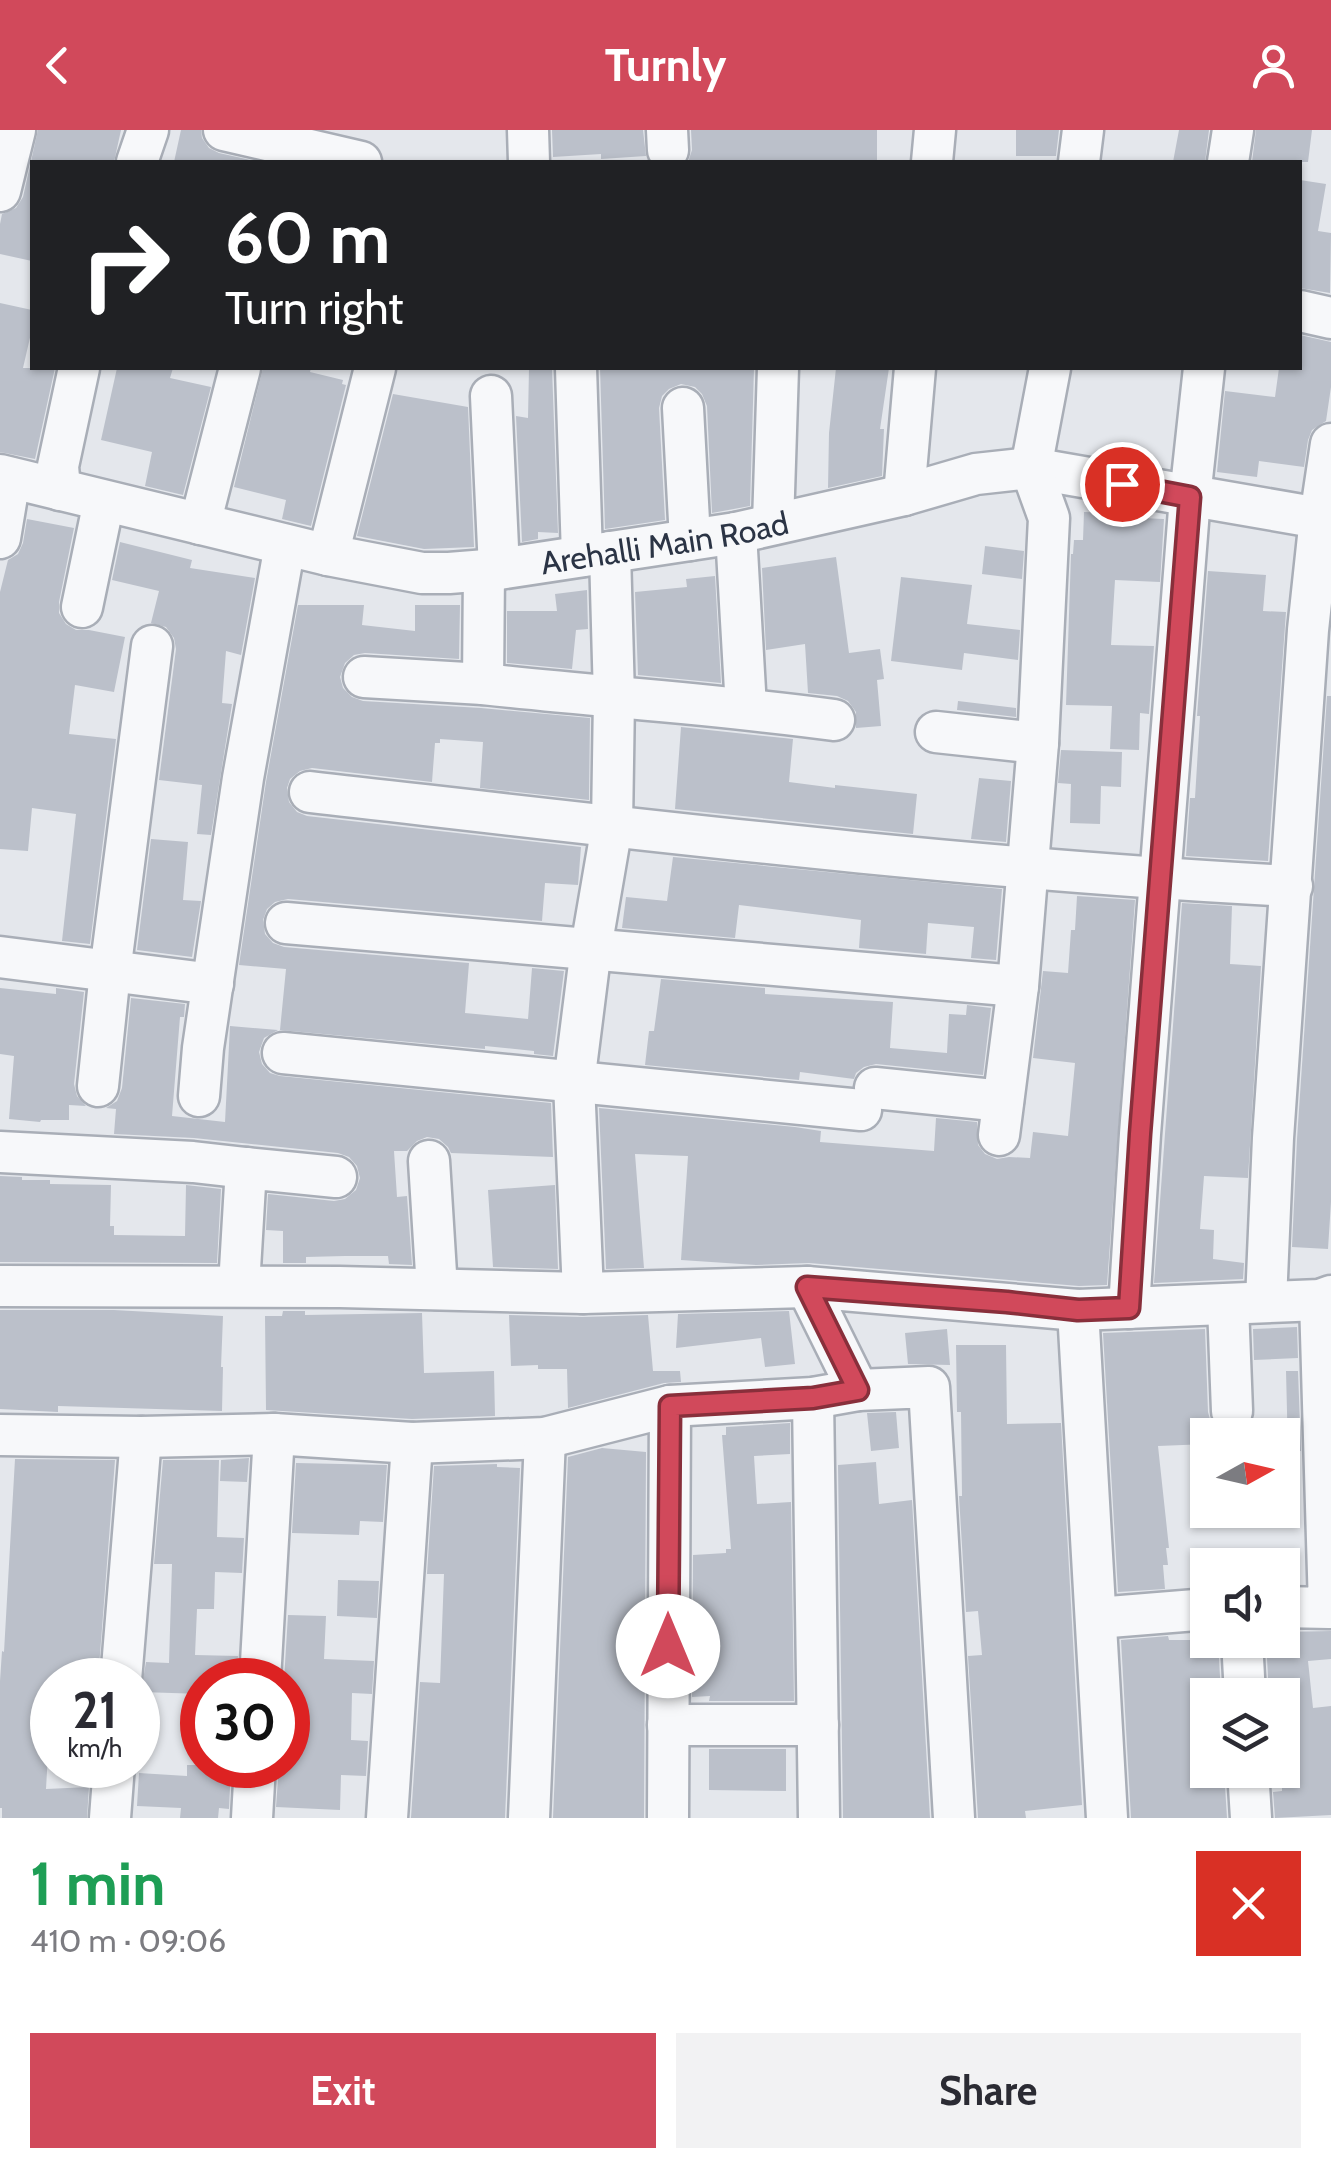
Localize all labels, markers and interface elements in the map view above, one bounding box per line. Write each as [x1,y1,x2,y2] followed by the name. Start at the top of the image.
[30,38,85,93] icon: back
[605,38,726,92] text: Turnly
[1246,38,1301,93] icon: person
[225,195,390,281] text: 60 m
[60,200,190,330] icon: right
[225,281,404,335] text: Turn right
[1080,442,1165,527] pin
[1095,457,1150,512] icon: arrive
[538,502,792,582] street label: Arehalli Main Road
[1190,1418,1300,1528] north arrow
[1190,1418,1300,1788] map controls
[1190,1548,1300,1658] button: sound
[616,1594,720,1698] position arrow
[180,1658,310,1788] speed limit sign: 30
[1190,1678,1300,1788] button: layers
[73,1680,117,1741] text: 21
[68,1733,122,1763] text: km/h
[30,1847,165,1920] text: 1 min
[1196,1851,1301,1956] button: close
[30,1921,226,1960] text: 410 m · 09:06
[30,2033,656,2148] button: Exit
[676,2033,1301,2148] button: Share

